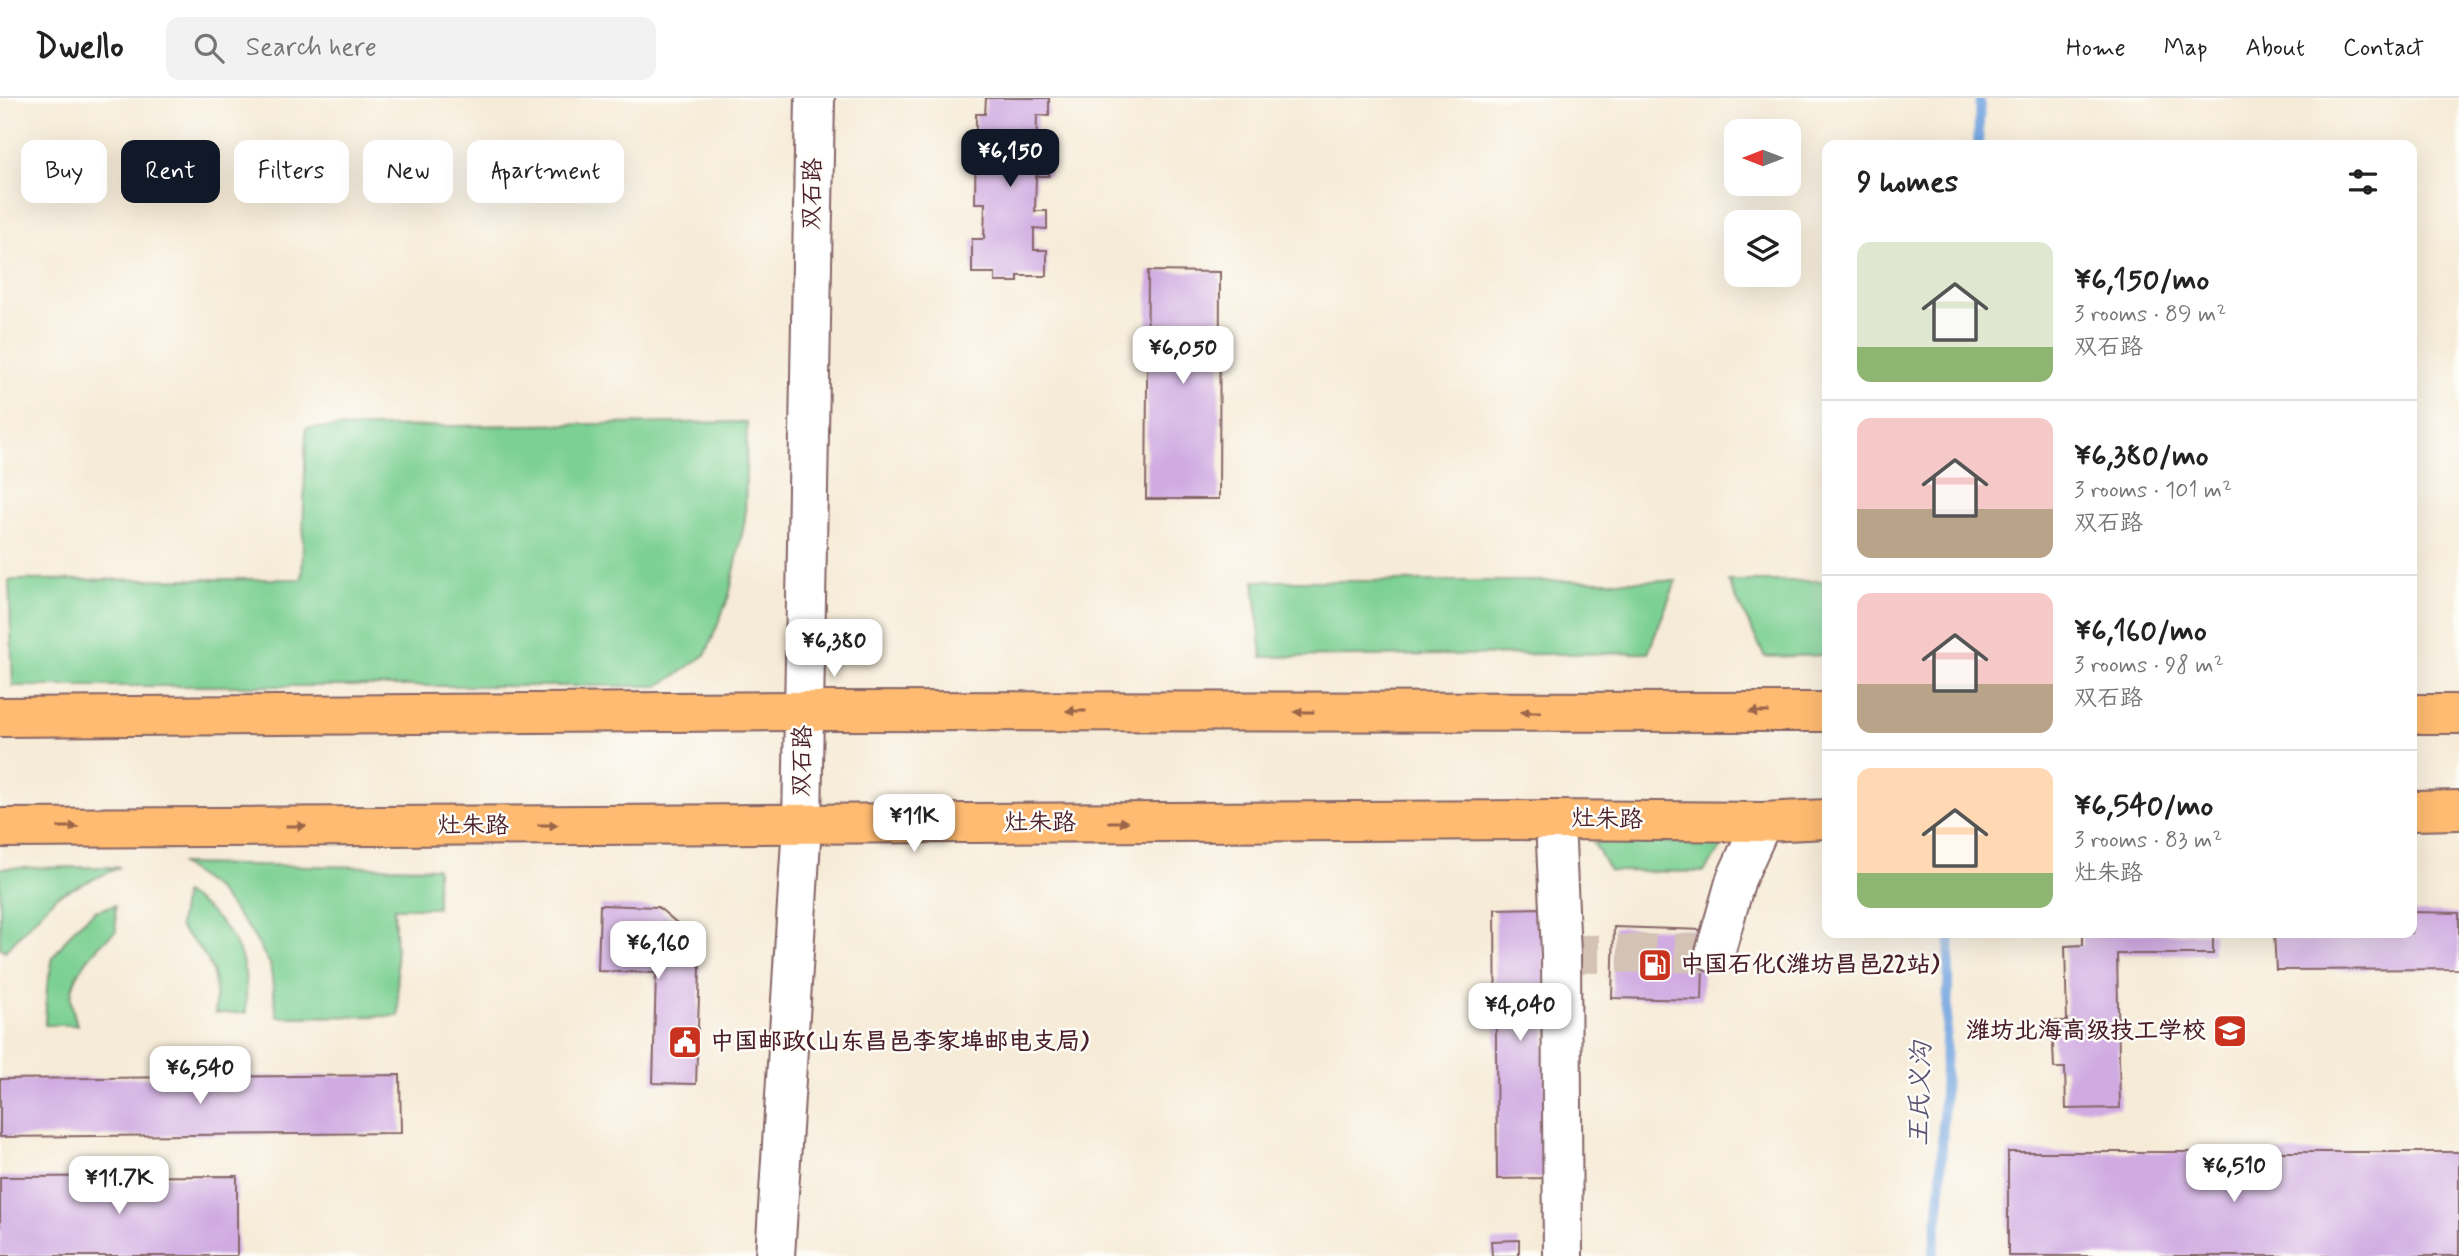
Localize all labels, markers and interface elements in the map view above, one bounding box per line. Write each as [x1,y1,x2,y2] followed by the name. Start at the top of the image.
[166,17,656,80] search box
[35,26,124,70] text: Dwello
[190,29,228,67] icon: search
[246,31,377,65] text: Search here
[2066,33,2126,64] text: Home
[2164,33,2208,64] text: Map
[2246,33,2305,64] text: About
[2343,33,2424,64] text: Contact
[1724,119,1801,196] north arrow
[1724,119,1801,287] map controls
[953,130,1067,189] pin: ¥6,150
[977,137,1043,167] text: ¥6,150
[21,140,107,203] chip: Buy
[121,140,220,203] chip: Rent
[234,140,349,203] chip: Filters
[363,140,453,203] chip: New
[467,140,624,203] chip: Apartment
[797,158,829,230] street label: 双石路
[1857,163,1958,202] text: 9 homes
[2344,163,2382,201] icon: filters
[1724,210,1801,287] button: layers
[2074,261,2209,300] text: ¥6,150/mo
[1913,270,1997,354] icon: home
[2074,300,2226,330] text: 3 rooms · 89 m²
[1126,327,1240,386] pin: ¥6,050
[2074,333,2143,363] text: 双石路
[1149,334,1217,364] text: ¥6,050
[2074,437,2209,476] text: ¥6,380/mo
[1913,446,1997,530] icon: home
[2074,476,2232,506] text: 3 rooms · 101 m²
[2074,509,2143,539] text: 双石路
[2074,612,2207,651] text: ¥6,160/mo
[777,620,891,679] pin: ¥6,380
[1913,621,1997,705] icon: home
[801,627,867,657] text: ¥6,380
[2074,651,2224,681] text: 3 rooms · 98 m²
[2074,684,2143,714] text: 双石路
[1065,705,1087,717] one-way arrow
[1293,706,1315,718] one-way arrow
[1520,706,1542,718] one-way arrow
[1748,706,1770,718] one-way arrow
[787,725,819,797] street label: 双石路
[2074,787,2213,826] text: ¥6,540/mo
[873,794,955,854] pin: ¥11K
[1913,796,1997,880] icon: home
[889,802,939,832] text: ¥11K
[1571,804,1643,836] street label: 灶朱路
[1004,808,1076,839] street label: 灶朱路
[437,811,509,842] street label: 灶朱路
[1107,816,1129,828] one-way arrow
[537,820,559,831] one-way arrow
[57,821,79,833] one-way arrow
[285,821,307,832] one-way arrow
[2074,826,2222,856] text: 3 rooms · 83 m²
[2074,859,2143,889] text: 灶朱路
[601,922,715,981] pin: ¥6,160
[626,929,690,959] text: ¥6,160
[1636,946,1674,984] fuel station icon: 中国石化(潍坊昌邑22站)
[1680,950,1940,981] place label: 中国石化(潍坊昌邑22站)
[1463,984,1577,1043] pin: ¥4,040
[1484,991,1556,1021] text: ¥4,040
[2211,1012,2249,1050] school or university icon: 潍坊北海高级技工学校
[1966,1016,2206,1047] place label: 潍坊北海高级技工学校
[666,1023,704,1061] public building icon: 中国邮政(山东昌邑李家埠邮电支局)
[710,1027,1089,1058] place label: 中国邮政(山东昌邑李家埠邮电支局)
[1902,1039,1940,1147] water label: 王氏义沟
[143,1046,257,1106] pin: ¥6,540
[166,1054,234,1084] text: ¥6,540
[2177,1144,2291,1204] pin: ¥6,510
[2202,1152,2266,1182] text: ¥6,510
[62,1156,176,1216] pin: ¥11.7K
[85,1164,153,1194] text: ¥11.7K

